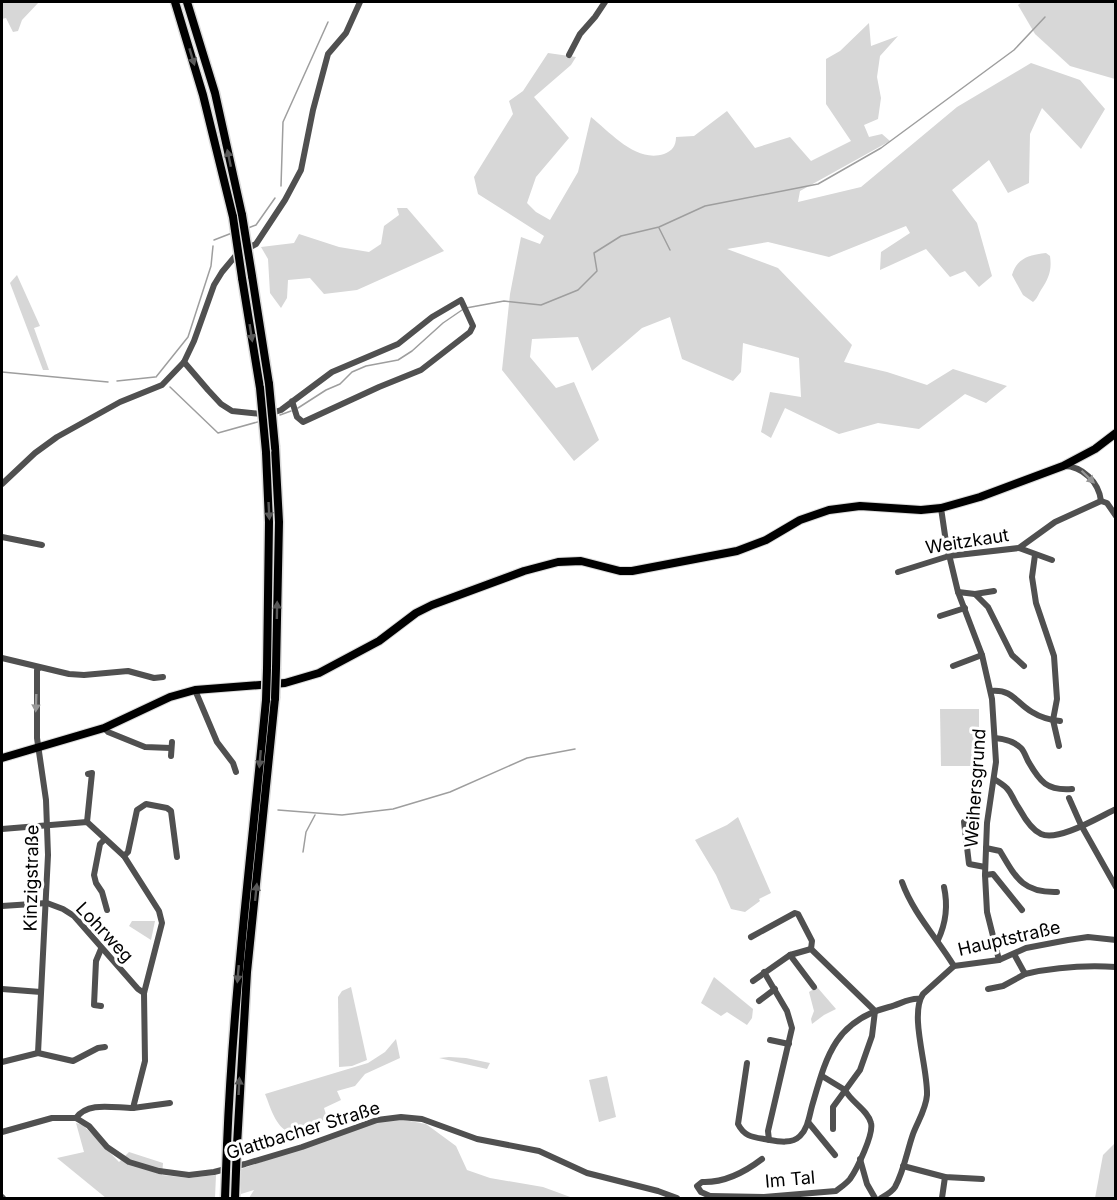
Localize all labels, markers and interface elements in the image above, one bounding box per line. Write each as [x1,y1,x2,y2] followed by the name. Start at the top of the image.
[188,49,197,67] one-way arrow
[224,148,233,167] one-way arrow
[247,324,256,343] one-way arrow
[1080,470,1095,484] one-way arrow
[264,501,273,520] one-way arrow
[924,524,1010,558] street label: Weitzkaut
[273,600,282,619] one-way arrow
[32,693,41,712] one-way arrow
[960,728,990,848] street label: Weihersgrund
[255,749,265,768] one-way arrow
[20,825,42,931] street label: Kinzigstraße
[251,882,261,901] one-way arrow
[72,898,138,966] street label: Lohrweg
[956,916,1062,960] street label: Hauptstraße
[233,964,243,983] one-way arrow
[235,1077,244,1096] one-way arrow
[224,1097,382,1163] street label: Glattbacher Straße
[764,1166,816,1192] street label: Im Tal

